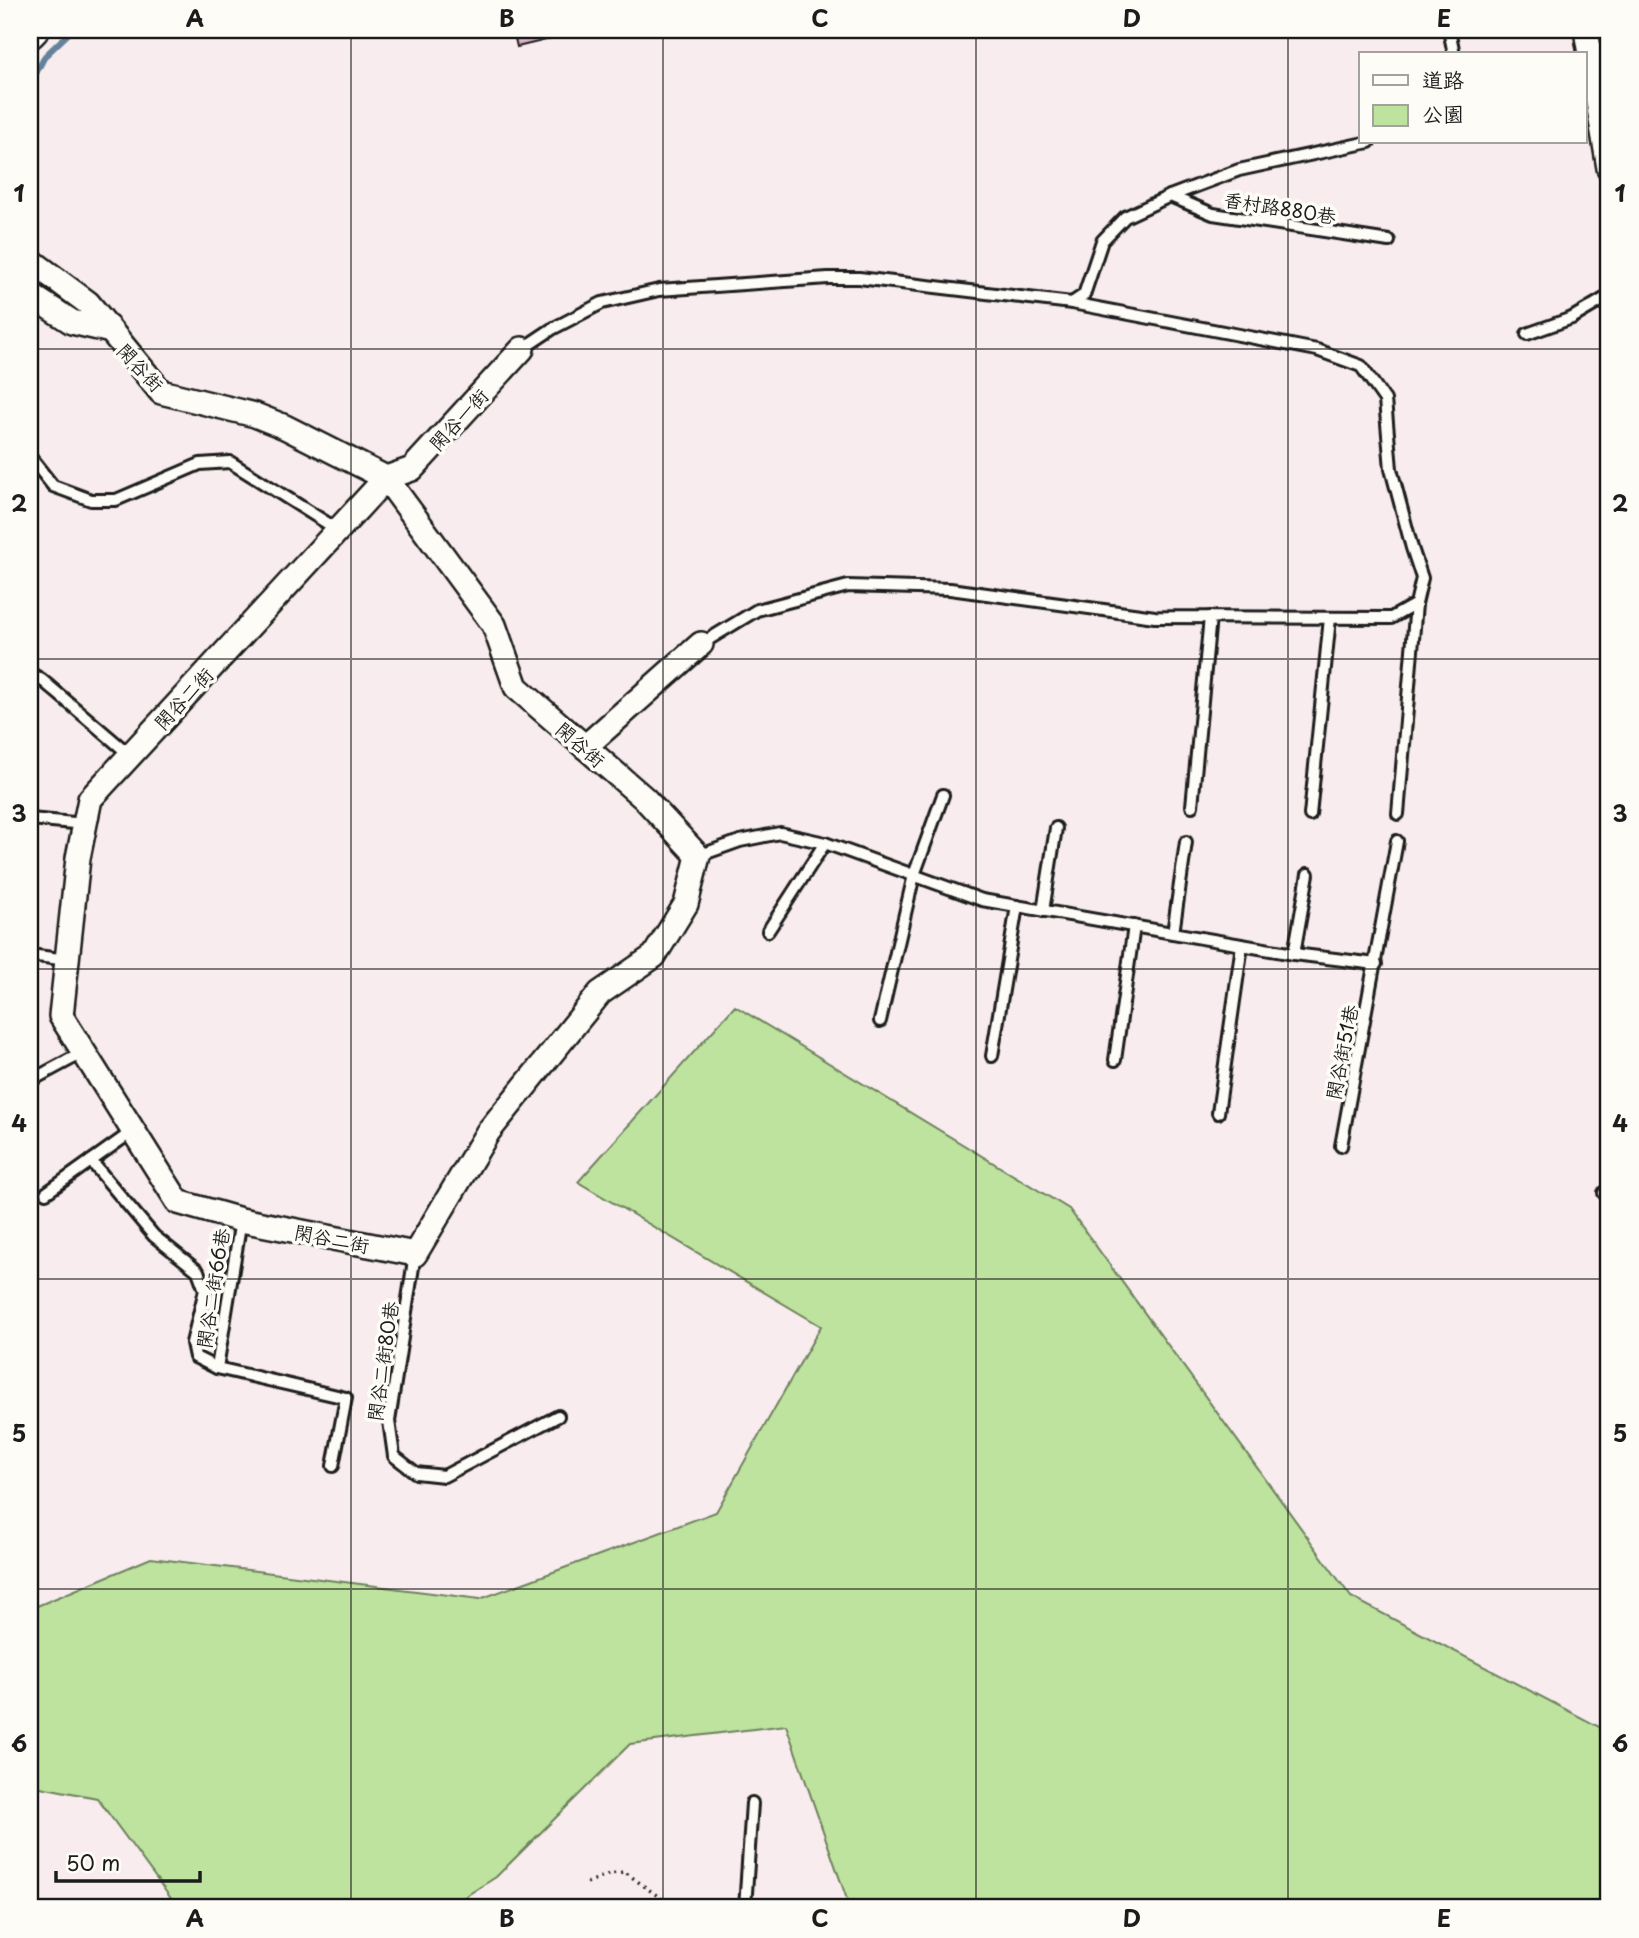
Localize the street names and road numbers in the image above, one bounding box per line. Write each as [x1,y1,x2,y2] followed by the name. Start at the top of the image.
[1222,184,1338,230] street label: 香村路880巷
[111,337,171,397] street label: 閑谷街
[422,382,494,456] street label: 閑谷一街
[147,661,219,735] street label: 閑谷二街
[550,715,612,773] street label: 閑谷街
[1318,1002,1364,1102] street label: 閑谷街51巷
[292,1217,372,1259] street label: 閑谷二街
[189,1226,235,1350] street label: 閑谷二街66巷
[360,1299,404,1423] street label: 閑谷二街80巷

